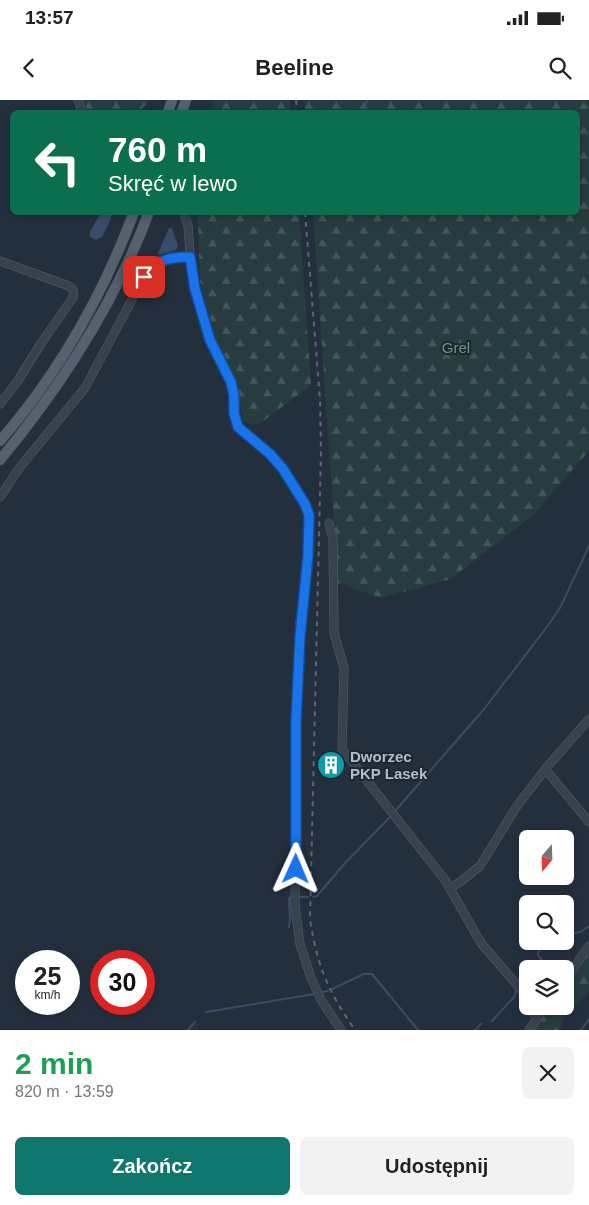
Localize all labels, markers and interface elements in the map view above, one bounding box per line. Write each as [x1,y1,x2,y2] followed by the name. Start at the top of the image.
[25,7,74,28] text: 13:57
[15,54,43,82] icon: back
[546,54,574,82] icon: search
[255,55,334,80] text: Beeline
[25,130,90,195] icon: left
[108,130,207,169] text: 760 m
[108,171,238,196] text: Skręć w lewo
[123,256,165,298] pin
[130,263,158,291] icon: arrive
[442,339,470,356] park label: Grel
[350,748,428,782] place label: Dworzec PKP Lasek
[316,750,346,780] building icon: Dworzec PKP Lasek
[519,830,574,885] north arrow
[519,830,574,1015] map controls
[269,842,321,894] position arrow
[519,895,574,950] button: search
[90,950,155,1015] speed limit sign: 30
[519,960,574,1015] button: layers
[34,962,61,990] text: 25
[34,988,61,1002] text: km/h
[15,1047,93,1080] text: 2 min
[522,1047,574,1099] button: close
[15,1083,114,1100] text: 820 m · 13:59
[15,1137,290,1195] button: Zakończ
[300,1137,574,1195] button: Udostępnij

